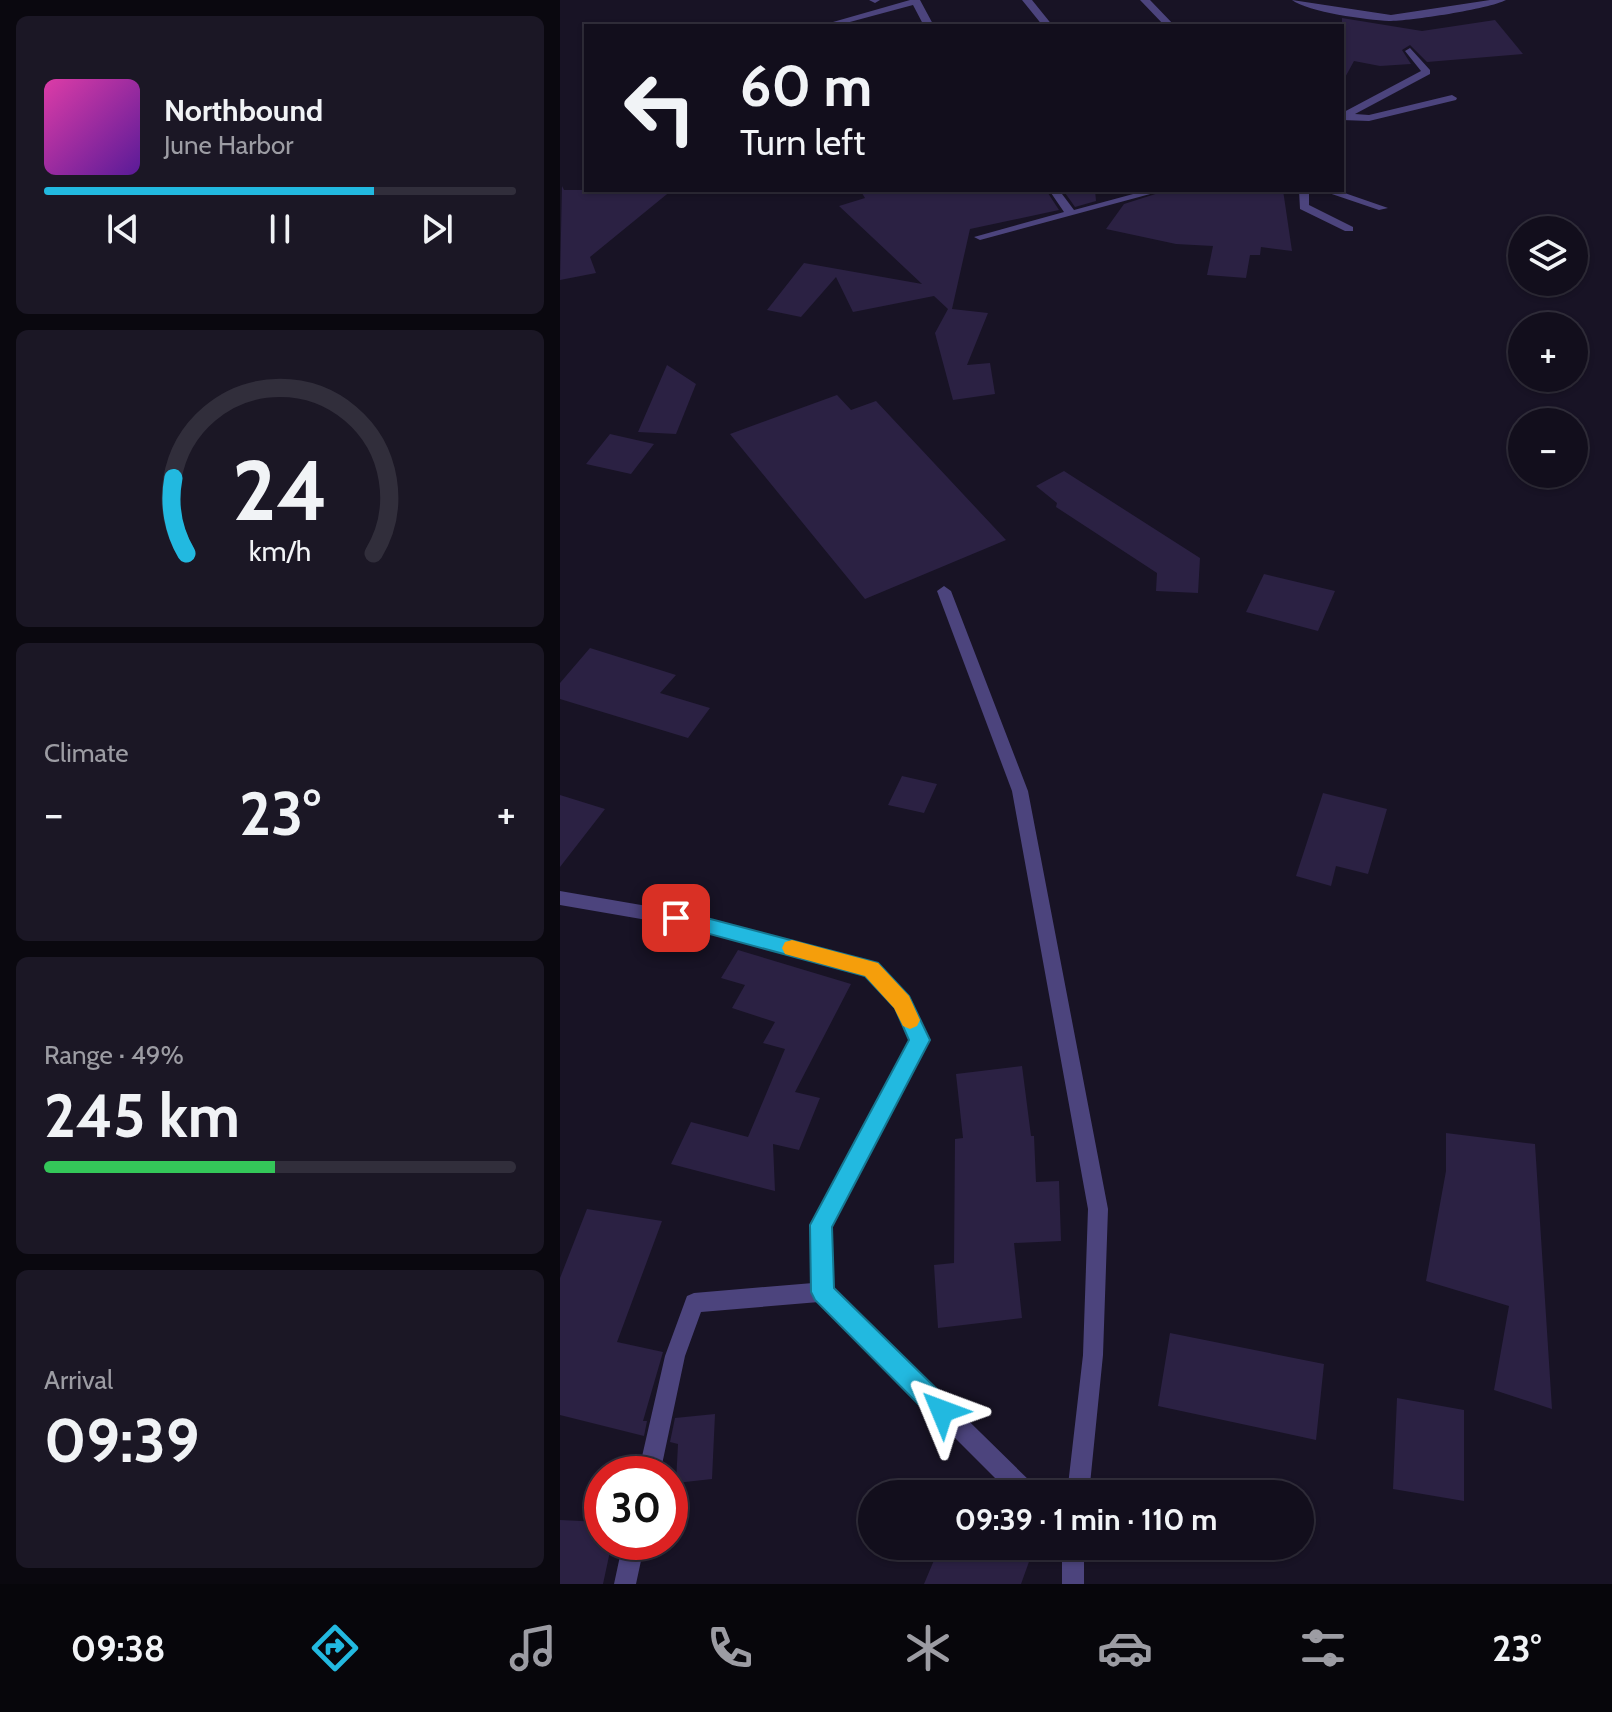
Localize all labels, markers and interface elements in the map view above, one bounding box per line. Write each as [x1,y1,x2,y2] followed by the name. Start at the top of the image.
[740,52,872,120] text: 60 m
[608,56,712,160] icon: left
[164,92,323,129] text: Northbound
[740,120,865,164] text: Turn left
[164,129,293,161] text: June Harbor
[101,207,145,251] icon: previous
[258,207,302,251] icon: pause
[415,207,459,251] icon: next
[1508,216,1588,488] map controls
[1508,216,1588,296] button: layers
[1508,312,1588,392] button: +
[1508,408,1588,488] button: −
[232,440,328,541] text: 24
[249,534,311,569] text: km/h
[44,737,129,769] text: Climate
[239,777,321,850] text: 23°
[44,787,63,840] text: −
[497,787,516,840] text: +
[642,884,710,952] pin
[654,896,698,940] icon: arrive
[44,1039,184,1071] text: Range · 49%
[44,1079,240,1152] text: 245 km
[44,1364,113,1396] text: Arrival
[900,1369,984,1453] position arrow
[44,1404,199,1477] text: 09:39
[584,1456,688,1560] speed limit sign: 30
[955,1501,1217,1538] text: 09:39 · 1 min · 110 m
[307,1620,363,1676] icon: directions
[505,1620,561,1676] icon: music
[702,1620,758,1676] icon: phone
[900,1620,956,1676] icon: climate
[1097,1620,1153,1676] icon: car
[1295,1620,1351,1676] icon: filters
[71,1626,166,1670] text: 09:38
[1492,1626,1541,1670] text: 23°

